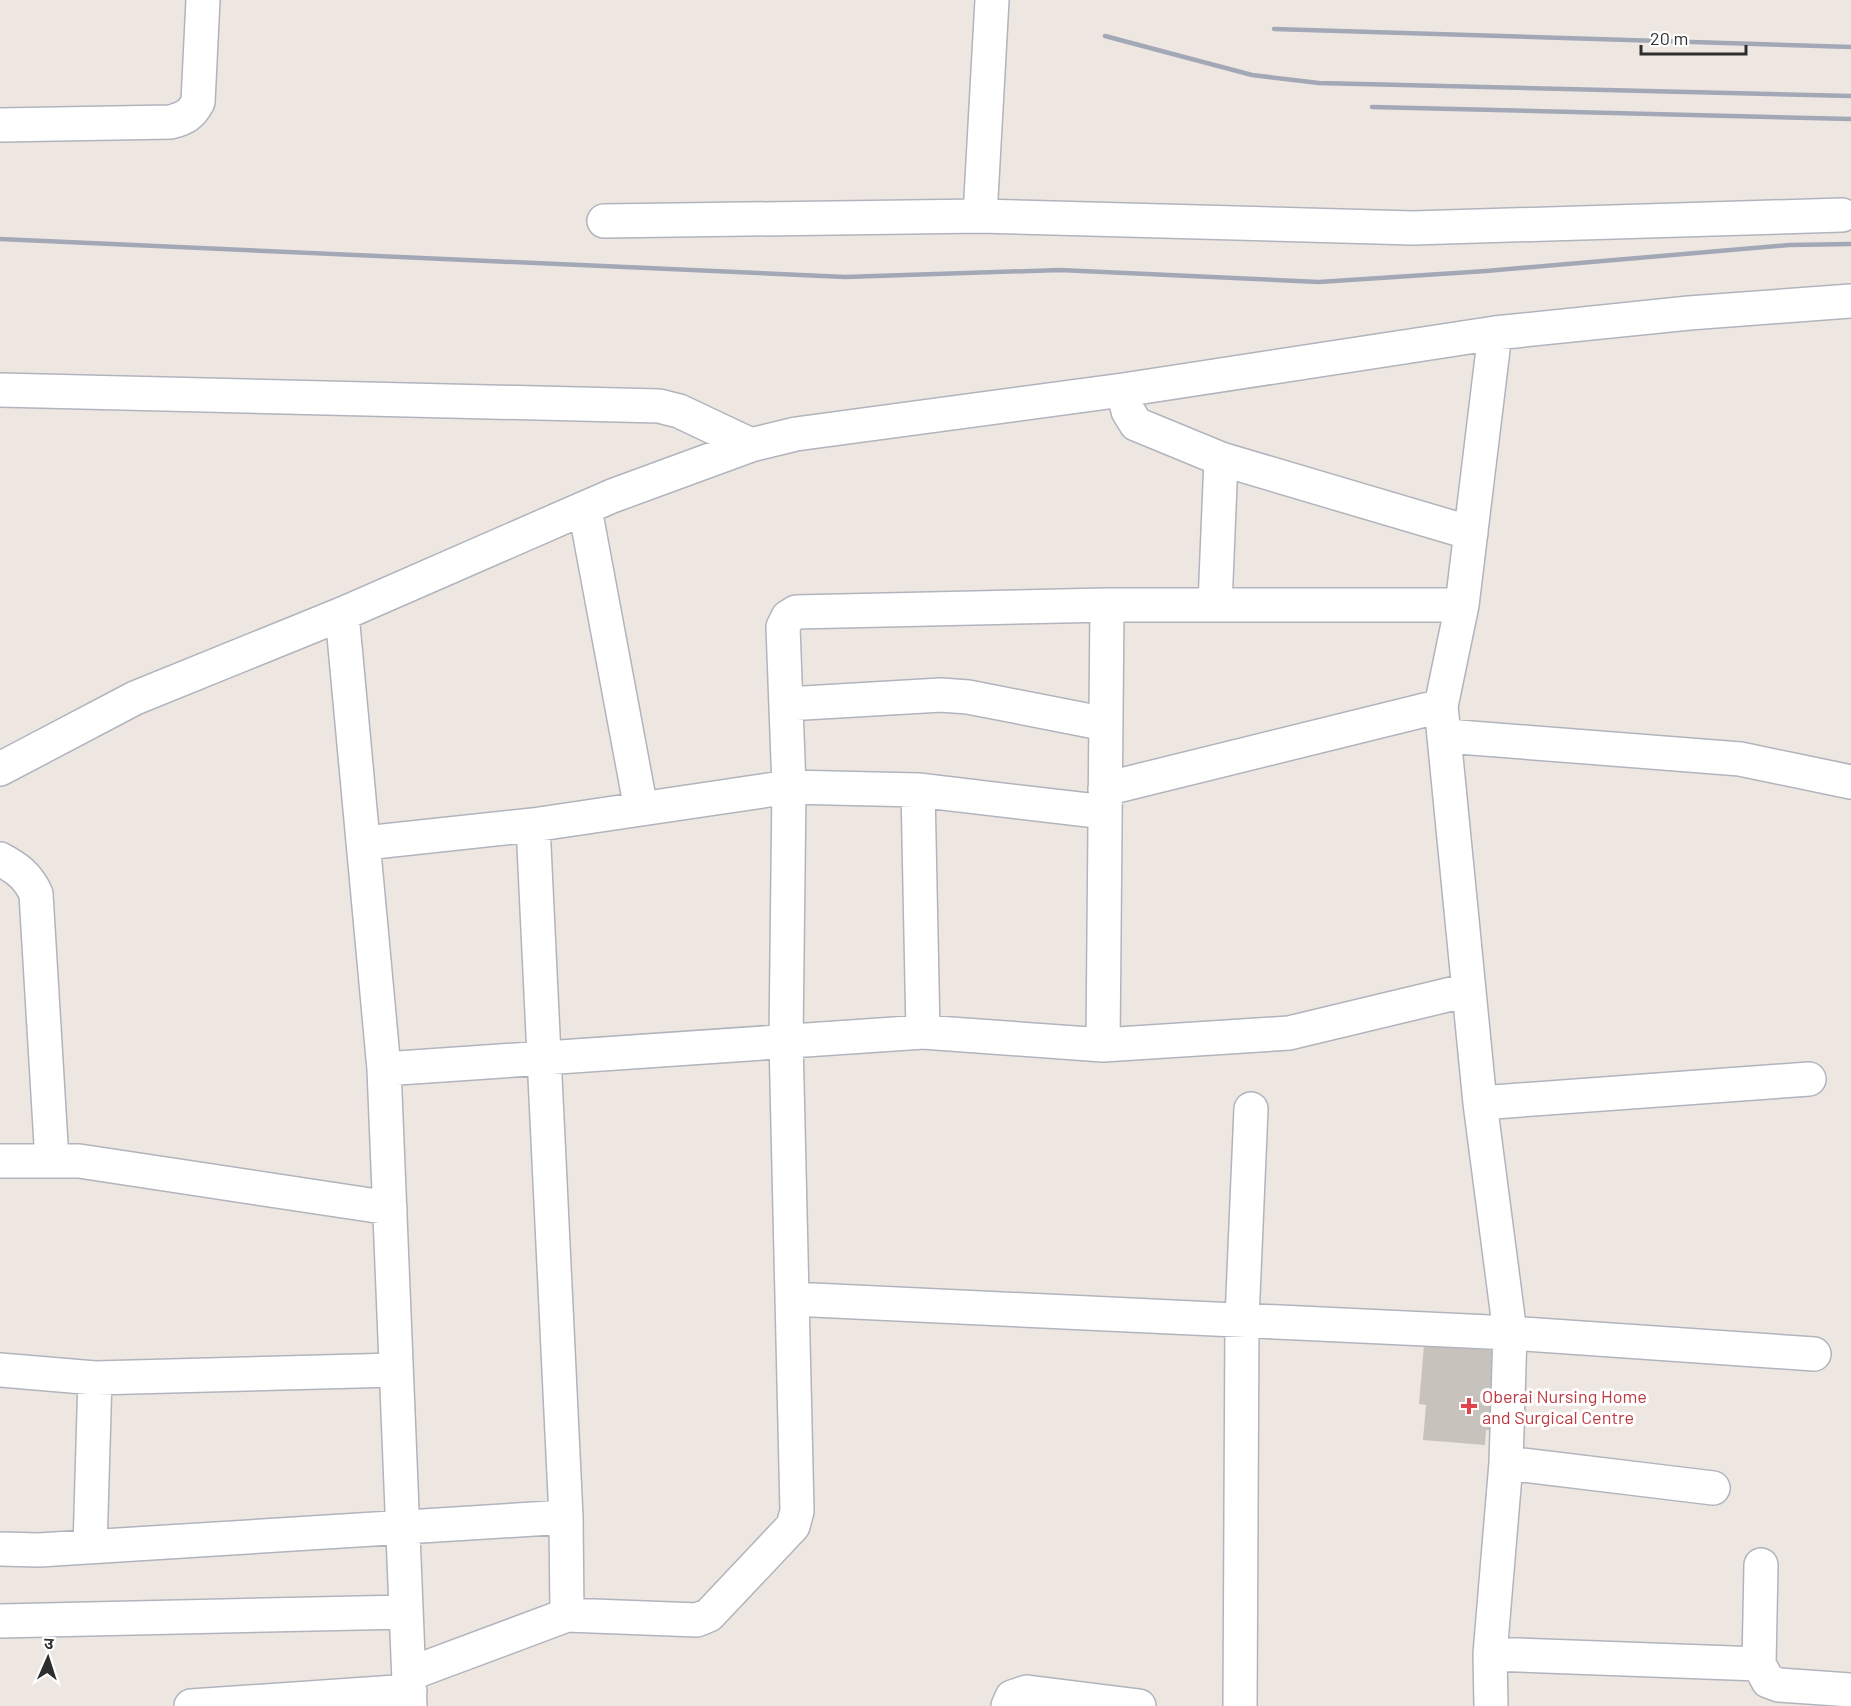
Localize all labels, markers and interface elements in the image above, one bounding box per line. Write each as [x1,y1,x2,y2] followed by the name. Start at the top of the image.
[1641,18,1746,56] scale bar
[1650,27,1688,49] text: 20 m
[1482,1385,1647,1428] place label: Oberai Nursing Home and Surgical Centre
[1460,1397,1478,1415] marker: Oberai Nursing Home and Surgical Centre
[18,1628,78,1688] north arrow
[44,1633,55,1652] text: उ

